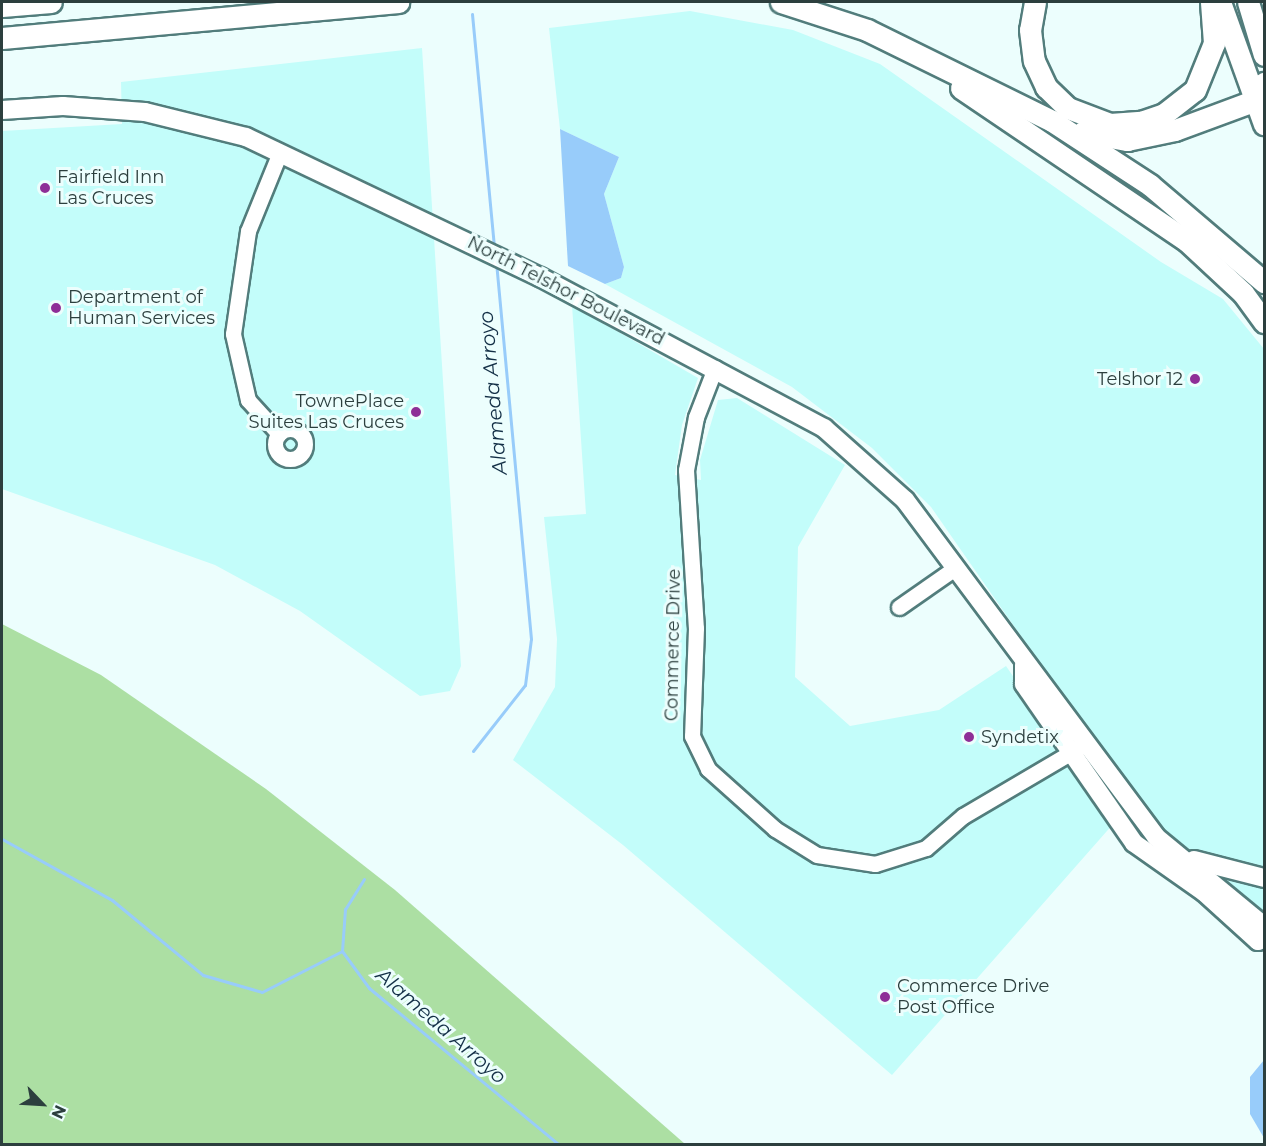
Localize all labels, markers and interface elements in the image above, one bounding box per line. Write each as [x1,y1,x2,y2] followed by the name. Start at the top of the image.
[57,167,164,210] place label: Fairfield Inn Las Cruces
[38,181,52,195] marker: Fairfield Inn Las Cruces
[464,232,668,350] street label: North Telshor Boulevard
[68,287,215,330] place label: Department of Human Services
[49,301,63,315] marker: Department of Human Services
[474,310,512,476] water label: Alameda Arroyo
[1097,368,1183,390] place label: Telshor 12
[1188,372,1202,386] marker: Telshor 12
[248,391,404,434] place label: TownePlace Suites Las Cruces
[409,405,423,419] marker: TownePlace Suites Las Cruces
[661,569,685,721] street label: Commerce Drive
[981,726,1059,748] place label: Syndetix
[962,730,976,744] marker: Syndetix
[371,963,511,1089] water label: Alameda Arroyo
[897,976,1049,1018] place label: Commerce Drive Post Office
[878,990,892,1004] marker: Commerce Drive Post Office
[12,1074,72,1134] north arrow
[47,1102,70,1122] text: N

